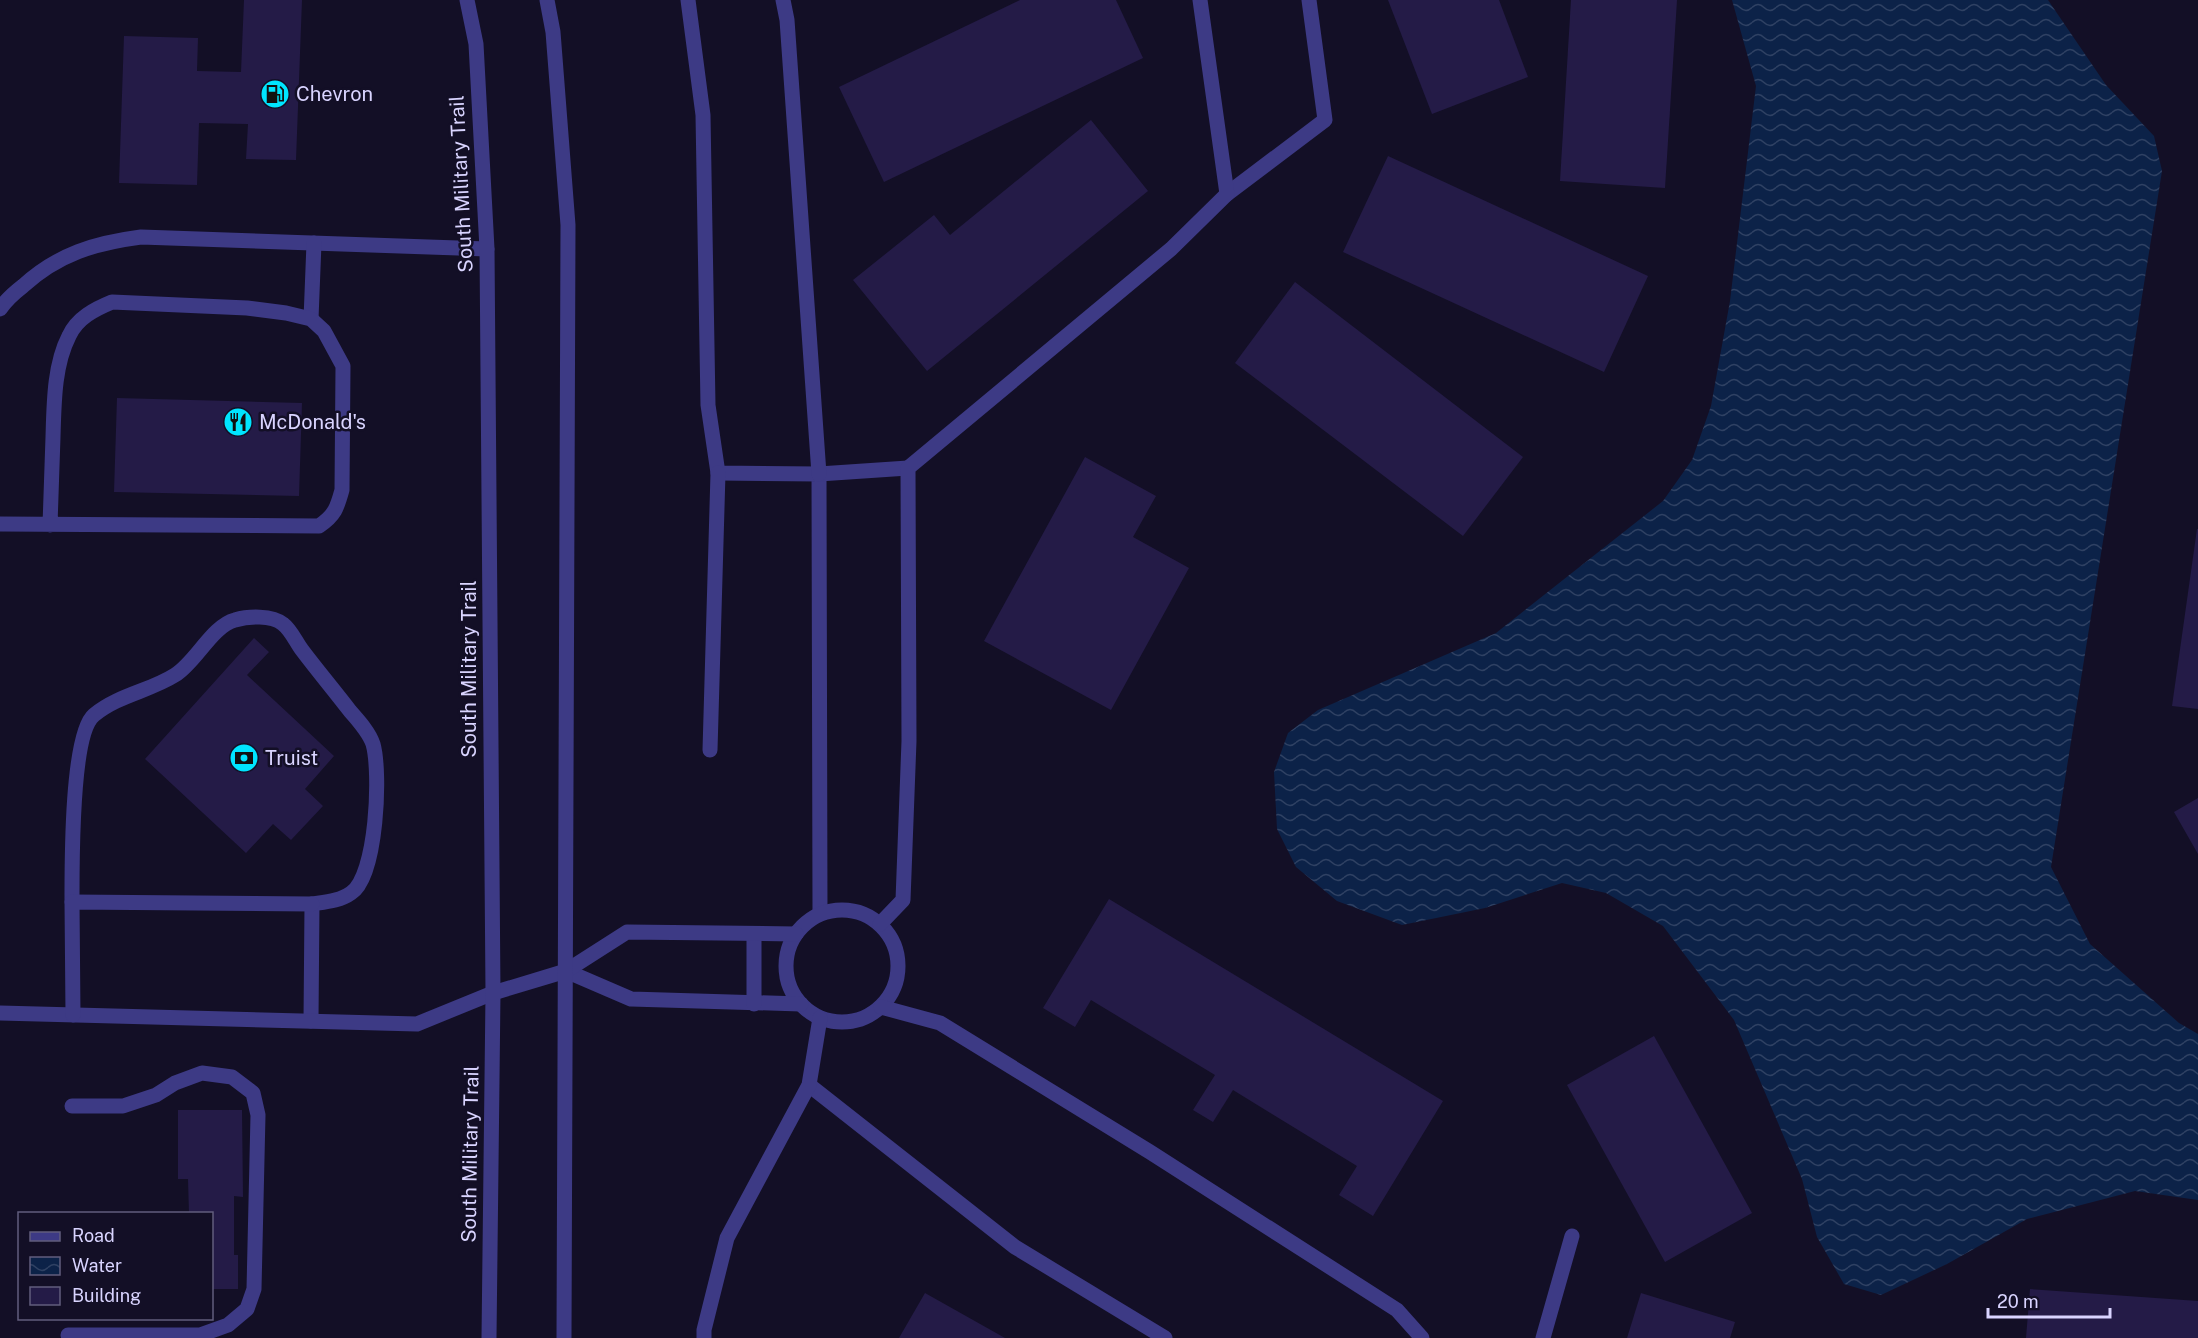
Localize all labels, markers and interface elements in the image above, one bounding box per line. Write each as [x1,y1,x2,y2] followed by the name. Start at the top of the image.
[259,78,291,110] fuel station icon: Chevron
[296,82,373,106] place label: Chevron
[444,95,478,273] street label: South Military Trail
[222,406,254,438] restaurant icon: McDonald's
[259,410,366,434] place label: McDonald's
[457,580,481,758] street label: South Military Trail
[228,742,260,774] bank icon: Truist
[265,746,318,770] place label: Truist
[456,1065,484,1243] street label: South Military Trail
[18,1212,213,1320] legend
[72,1225,115,1246] text: Road
[72,1255,122,1276] text: Water
[1988,1281,2110,1319] scale bar
[72,1285,141,1306] text: Building
[1997,1291,2039,1312] text: 20 m

